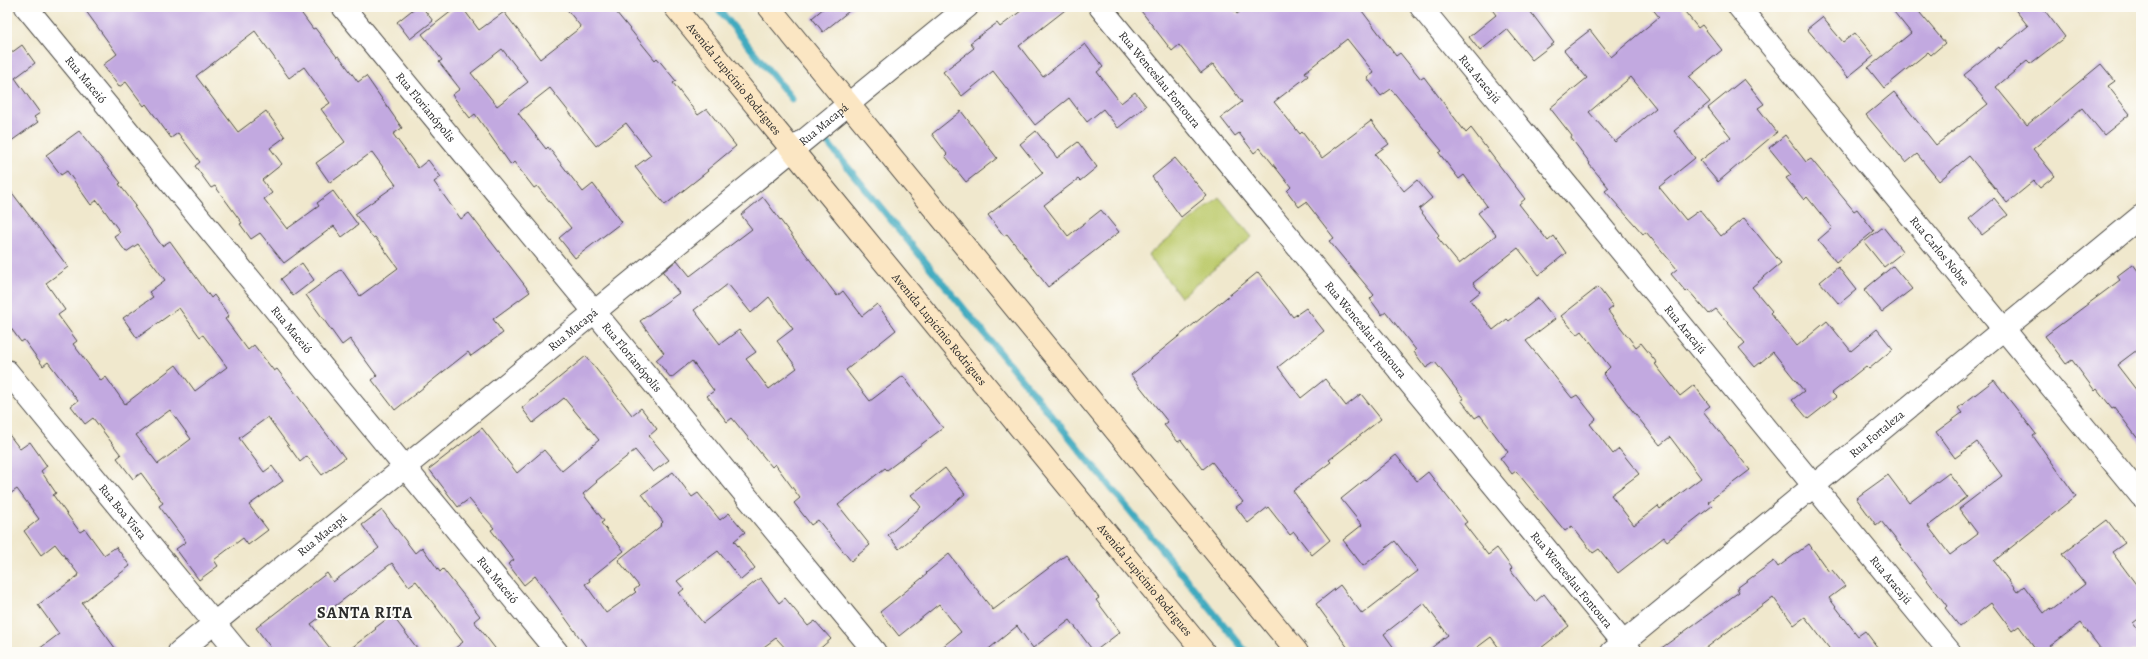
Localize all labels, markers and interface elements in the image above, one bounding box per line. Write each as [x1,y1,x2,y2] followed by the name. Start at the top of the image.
[682,19,785,139] street label: Avenida Lupicínio Rodrigues
[1115,28,1205,132] street label: Rua Wenceslau Fontoura
[1455,51,1505,107] street label: Rua Aracajú
[62,53,110,107] street label: Rua Maceió
[392,69,459,146] street label: Rua Florianópolis
[795,99,852,149] street label: Rua Macapá
[1906,213,1973,289] street label: Rua Carlos Nobre
[888,269,990,389] street label: Avenida Lupicínio Rodrigues
[1321,278,1411,382] street label: Rua Wenceslau Fontoura
[1661,302,1710,357] street label: Rua Aracajú
[267,303,316,357] street label: Rua Maceió
[545,304,601,355] street label: Rua Macapá
[598,319,666,396] street label: Rua Florianópolis
[1846,406,1908,461] street label: Rua Fortaleza
[95,481,150,543] street label: Rua Boa Vista
[294,509,351,560] street label: Rua Macapá
[1093,520,1196,640] street label: Avenida Lupicínio Rodrigues
[1527,528,1616,632] street label: Rua Wenceslau Fontoura
[1866,552,1916,608] street label: Rua Aracajú
[473,553,522,607] street label: Rua Maceió
[317,602,413,624] district label: SANTA RITA

